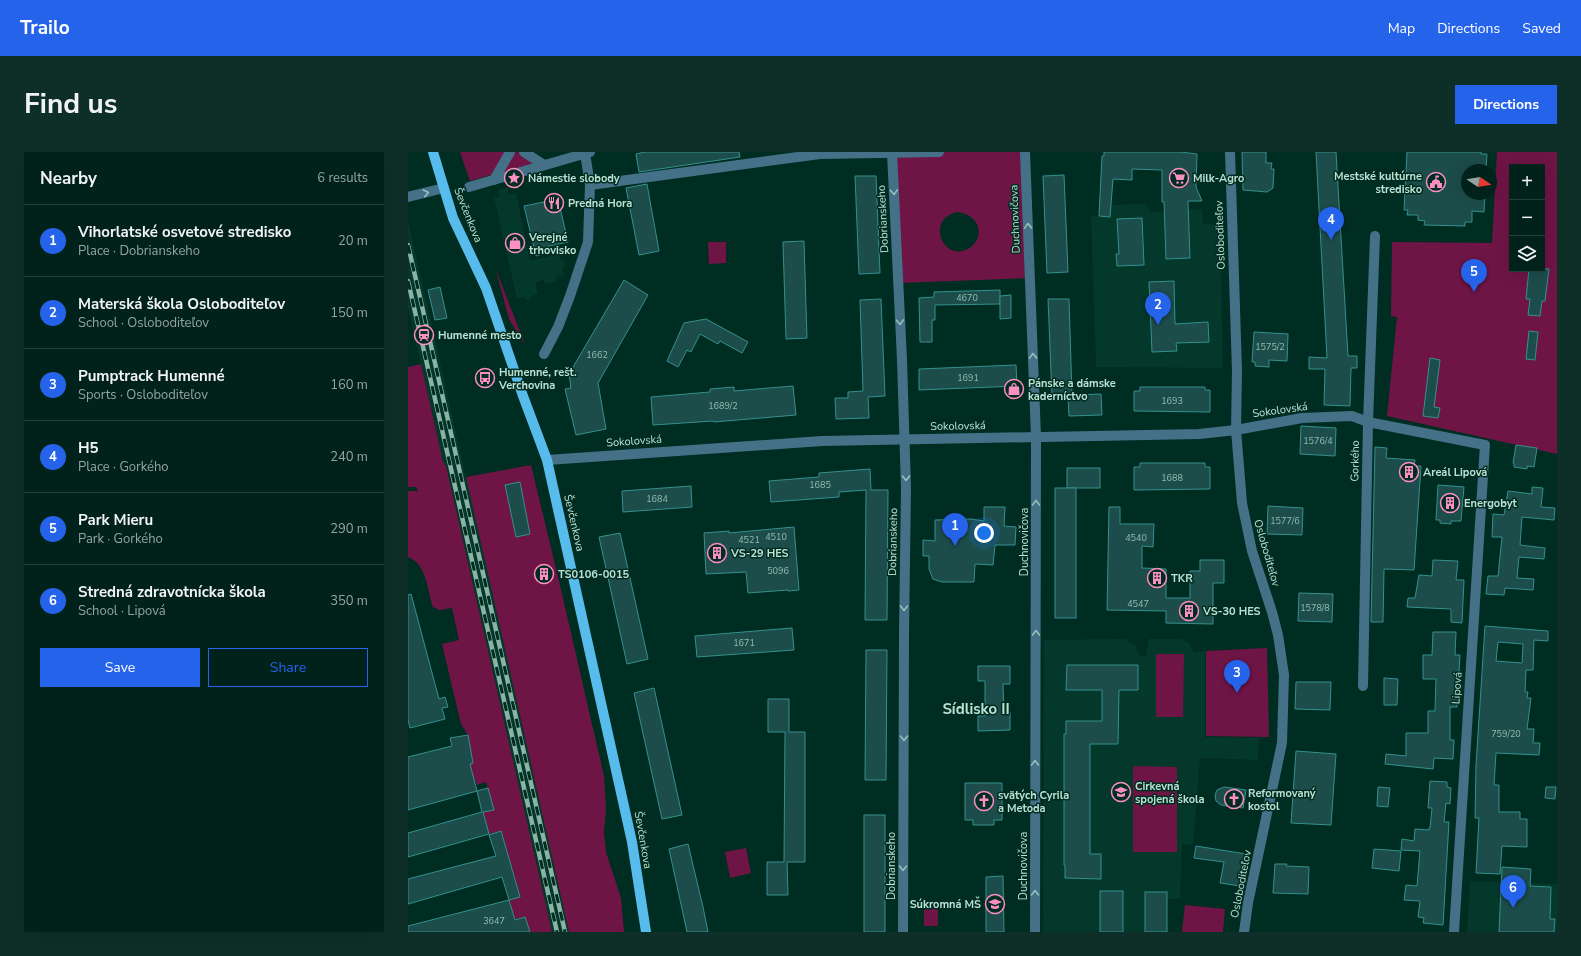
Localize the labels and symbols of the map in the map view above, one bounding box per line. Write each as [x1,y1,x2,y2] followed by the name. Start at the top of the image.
[1461,164,1497,200] north arrow
[503,167,525,189] place icon: Námestie slobody
[1168,167,1190,189] supermarket icon: Milk-Agro
[1334,169,1422,197] place label: Mestské kultúrne stredisko
[528,171,620,186] place label: Námestie slobody
[1193,171,1244,186] place label: Milk-Agro
[1425,171,1447,193] public building icon: Mestské kultúrne stredisko
[1006,184,1024,254] street label: Duchnovičova
[450,185,487,245] street label: Ševčenkova
[874,185,892,253] street label: Dobrianskeho
[423,189,429,197] one-way arrow
[890,189,898,195] one-way arrow
[543,192,565,214] restaurant icon: Predná Hora
[568,196,632,211] place label: Predná Hora
[1211,200,1229,270] street label: Osloboditeľov
[1318,207,1344,240] pin: 4
[1023,223,1032,229] one-way arrow
[528,230,576,258] place label: Verejné trhovisko
[504,232,526,254] shop icon: Verejné trhovisko
[1461,259,1487,292] pin: 5
[956,292,978,304] house number: 4670
[1145,292,1171,325] pin: 2
[896,319,905,325] one-way arrow
[413,324,435,346] station icon: Humenné mesto
[438,328,522,343] place label: Humenné mesto
[1255,341,1285,353] house number: 1575/2
[586,349,608,361] house number: 1662
[1029,353,1037,359] one-way arrow
[498,365,577,393] place label: Humenné, rešt. Verchovina
[474,367,496,389] bus stop icon: Humenné, rešt. Verchovina
[957,372,979,384] house number: 1691
[1028,376,1116,404] place label: Pánske a dámske kaderníctvo
[1003,378,1025,400] shop icon: Pánske a dámske kaderníctvo
[1161,395,1183,407] house number: 1693
[1251,399,1309,421] street label: Sokolovská
[708,400,738,412] house number: 1689/2
[930,418,986,434] street label: Sokolovská
[606,432,662,450] street label: Sokolovská
[1303,435,1333,447] house number: 1576/4
[1347,440,1363,482] street label: Gorkého
[1398,461,1420,483] building icon: Areál Lipová
[1423,465,1487,480] place label: Areál Lipová
[1161,472,1183,484] house number: 1688
[901,475,910,481] one-way arrow
[809,479,831,491] house number: 1685
[1439,492,1461,514] building icon: Energobyt
[560,493,589,553] street label: Ševčenkova
[646,493,668,505] house number: 1684
[1464,496,1518,511] place label: Energobyt
[1032,500,1040,506] one-way arrow
[885,508,901,576] street label: Dobrianskeho
[1017,508,1032,576] street label: Duchnovičova
[942,513,968,546] pin: 1
[1270,515,1300,527] house number: 1577/6
[1250,518,1284,589] street label: Osloboditeľov
[974,523,994,543] your location
[765,531,787,543] house number: 4510
[1125,532,1147,544] house number: 4540
[738,534,760,546] house number: 4521
[706,542,728,564] building icon: VS-29 HES
[730,546,789,561] place label: VS-29 HES
[533,563,555,585] building icon: TS0106-0015
[767,565,789,577] house number: 5096
[558,567,629,582] place label: TS0106-0015
[1146,567,1168,589] building icon: TKR
[1171,571,1193,586] place label: TKR
[1127,598,1149,610] house number: 4547
[1178,600,1200,622] building icon: VS-30 HES
[1300,602,1330,614] house number: 1578/8
[1202,604,1261,619] place label: VS-30 HES
[900,605,908,611] one-way arrow
[1032,630,1040,636] one-way arrow
[733,637,755,649] house number: 1671
[1224,660,1250,693] pin: 3
[1448,671,1466,705] street label: Lipová
[942,699,1010,719] district label: Sídlisko II
[1491,728,1521,740] house number: 759/20
[900,735,908,741] one-way arrow
[1031,760,1039,766] one-way arrow
[1135,779,1205,807] place label: Cirkevná spojená škola
[1110,781,1132,803] school or university icon: Cirkevná spojená škola
[1248,786,1316,814] place label: Reformovaný kostol
[998,788,1069,816] place label: svätých Cyrila a Metoda
[1223,788,1245,810] church icon: Reformovaný kostol
[973,790,995,812] church icon: svätých Cyrila a Metoda
[631,810,656,870] street label: Ševčenkova
[884,832,899,900] street label: Dobrianskeho
[1016,832,1031,900] street label: Duchnovičova
[1227,848,1255,919] street label: Osloboditeľov
[899,865,907,871] one-way arrow
[1500,875,1526,908] pin: 6
[1031,890,1039,896] one-way arrow
[984,893,1006,915] school or university icon: Súkromná MŠ
[910,896,981,912] place label: Súkromná MŠ
[483,915,505,927] house number: 3647

